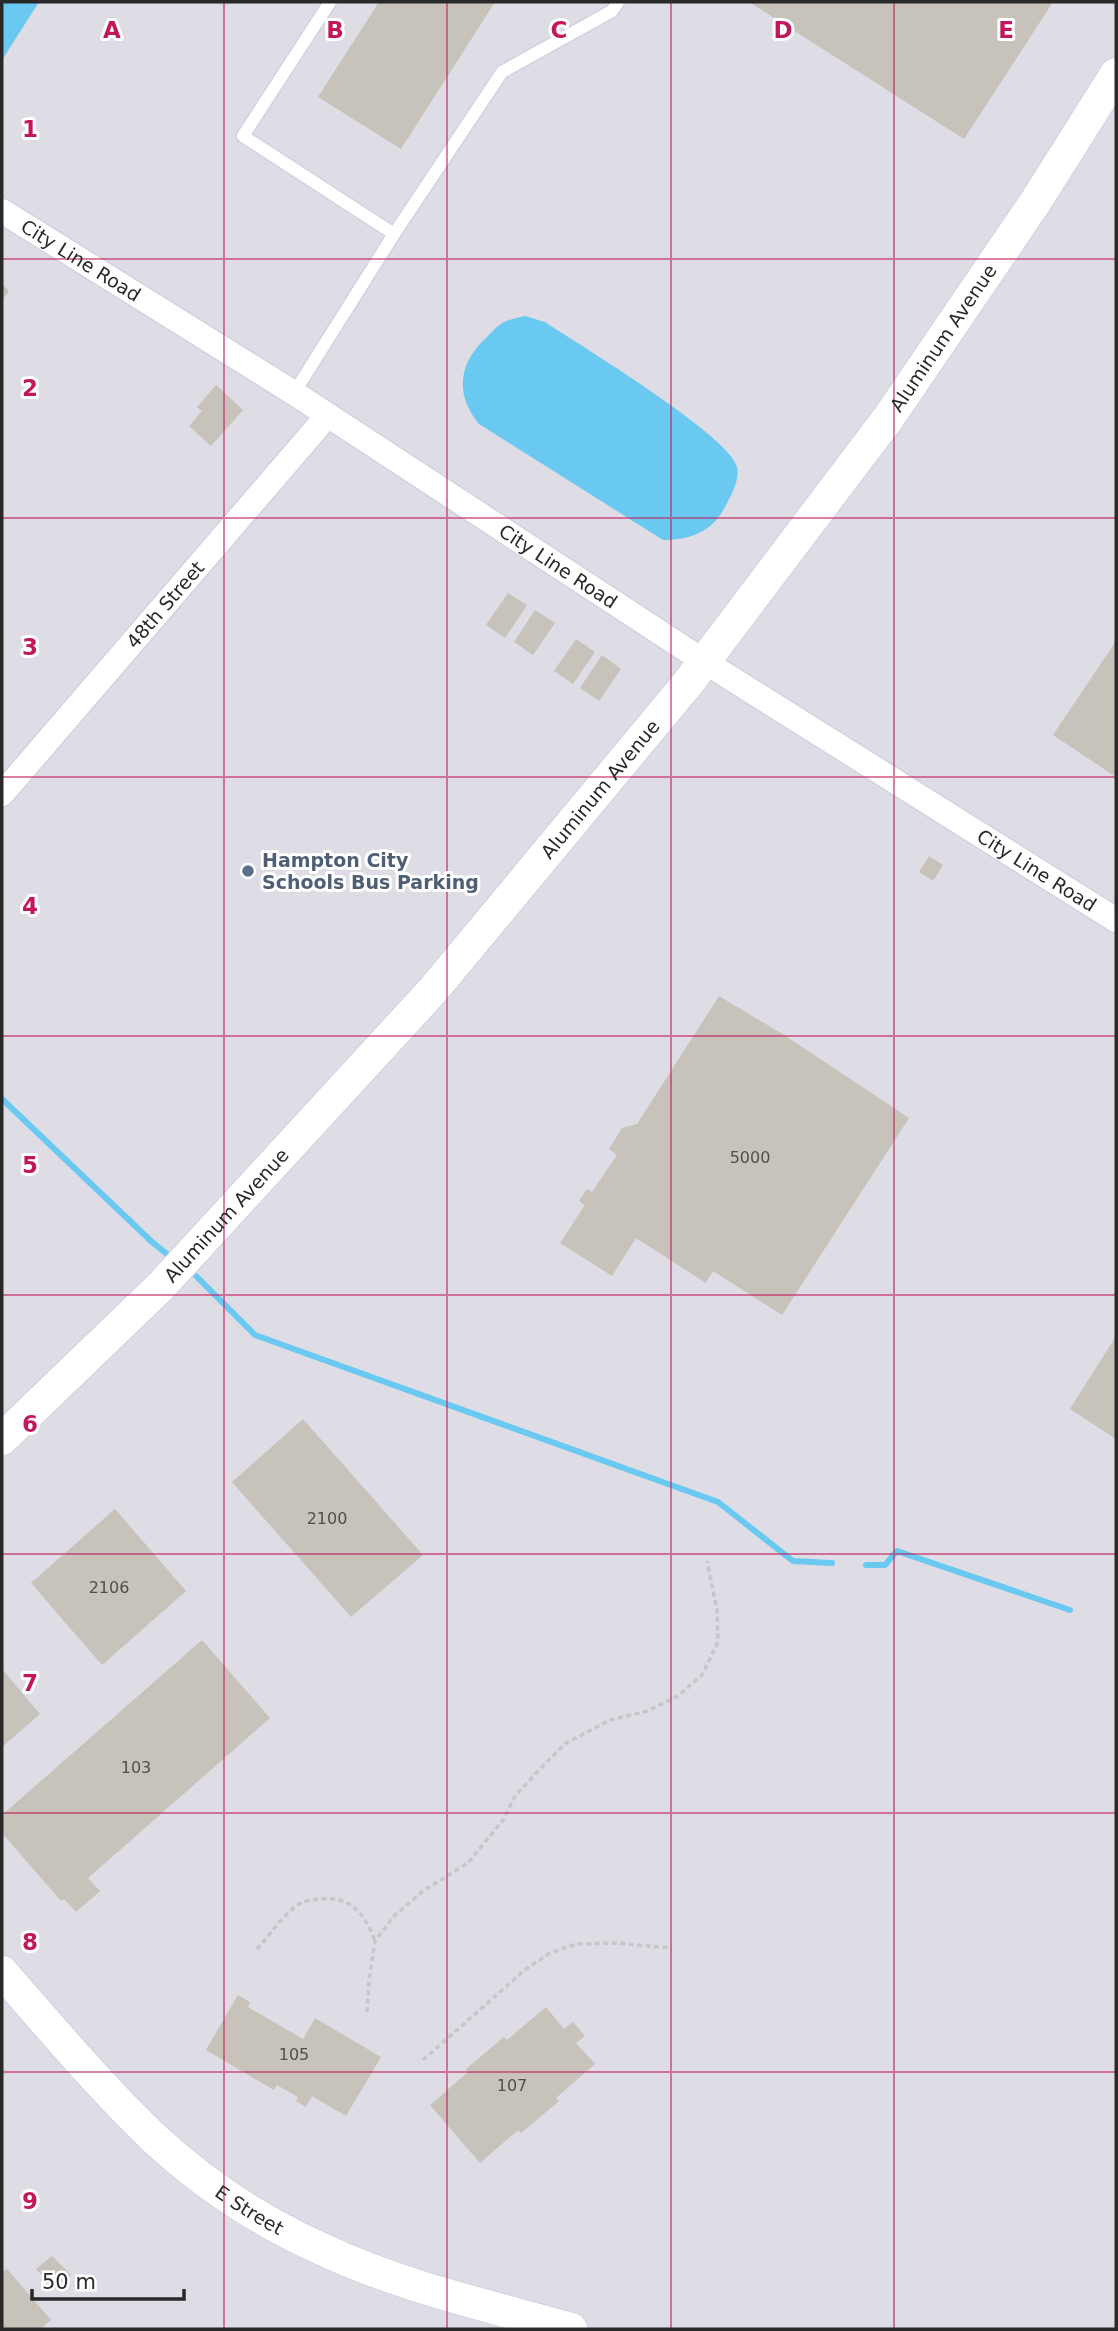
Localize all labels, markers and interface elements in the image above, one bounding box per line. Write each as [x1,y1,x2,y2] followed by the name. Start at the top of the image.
[103,17,121,43] text: A
[326,17,344,43] text: B
[551,17,567,43] text: C
[773,17,793,43] text: D
[998,17,1014,43] text: E
[22,116,38,142] text: 1
[17,215,145,306] street label: City Line Road
[885,260,1001,416] street label: Aluminum Avenue
[22,375,38,401] text: 2
[495,519,622,613] street label: City Line Road
[122,557,208,652] street label: 48th Street
[22,634,38,660] text: 3
[536,715,664,863] street label: Aluminum Avenue
[973,825,1101,916] street label: City Line Road
[262,849,479,893] place label: Hampton City Schools Bus Parking
[240,863,256,879] marker: Hampton City Schools Bus Parking
[22,893,38,919] text: 4
[159,1144,293,1286] street label: Aluminum Avenue
[730,1148,770,1167] house number: 5000
[22,1152,38,1178] text: 5
[22,1411,38,1437] text: 6
[307,1509,347,1528] house number: 2100
[89,1578,129,1597] house number: 2106
[22,1670,38,1696] text: 7
[121,1758,151,1777] house number: 103
[22,1929,38,1955] text: 8
[279,2045,309,2064] house number: 105
[497,2076,527,2095] house number: 107
[211,2181,287,2239] street label: E Street
[22,2188,38,2214] text: 9
[32,2258,184,2302] scale bar
[42,2270,96,2294] text: 50 m

